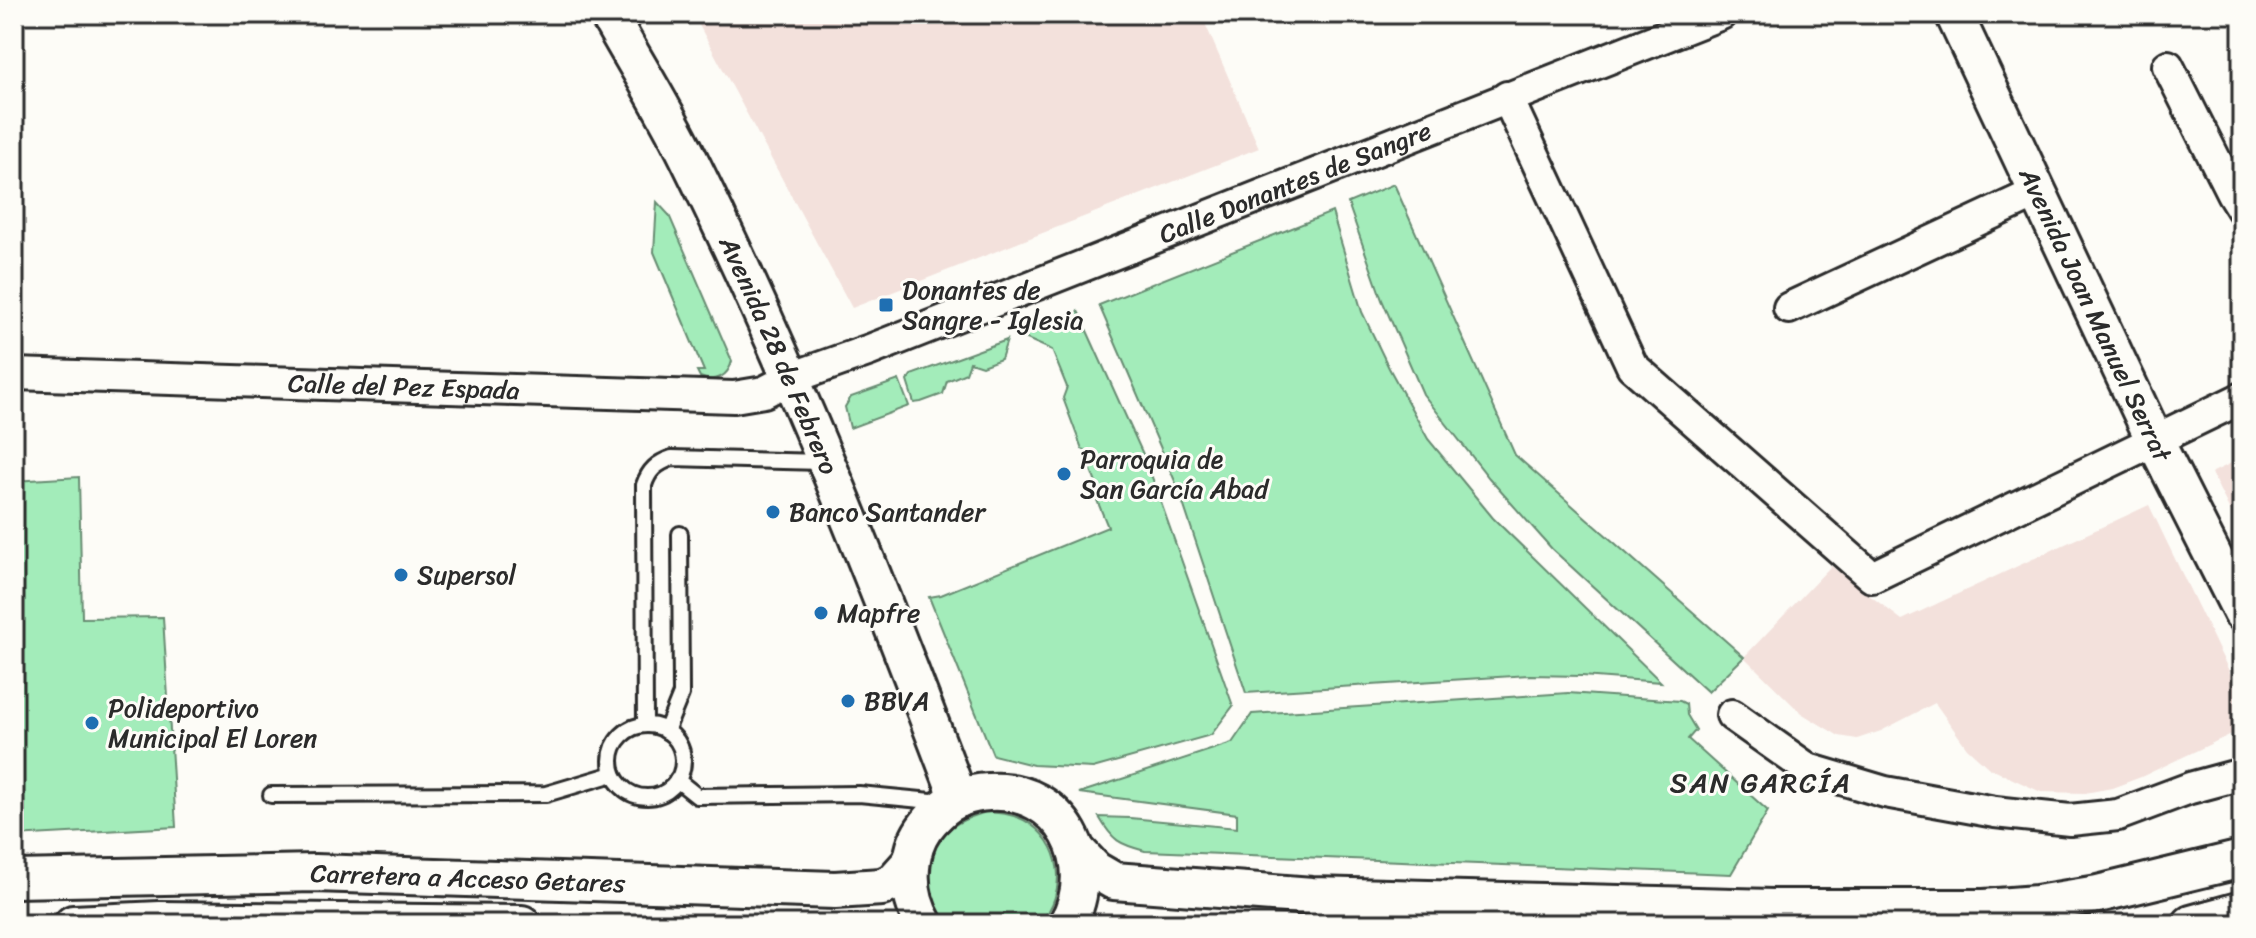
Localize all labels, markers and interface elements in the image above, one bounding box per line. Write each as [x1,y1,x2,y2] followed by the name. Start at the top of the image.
[1152,108,1438,257] street label: Calle Donantes de Sangre
[2006,158,2186,471] street label: Avenida Joan Manuel Serrat
[706,227,852,482] street label: Avenida 28 de Febrero
[902,267,1083,343] place label: Donantes de Sangre - Iglesia
[877,296,895,314] marker: Donantes de Sangre - Iglesia
[287,360,520,413] street label: Calle del Pez Espada
[1080,436,1270,512] place label: Parroquia de San García Abad
[1055,465,1073,483] marker: Parroquia de San García Abad
[789,489,986,535] place label: Banco Santander
[764,503,782,521] marker: Banco Santander
[417,552,517,598] place label: Supersol
[392,566,410,584] marker: Supersol
[837,590,920,636] place label: Mapfre
[812,604,830,622] marker: Mapfre
[864,678,930,724] place label: BBVA
[108,685,317,761] place label: Polideportivo Municipal El Loren
[839,692,857,710] marker: BBVA
[83,714,101,732] marker: Polideportivo Municipal El Loren
[1670,758,1852,807] district label: SAN GARCÍA
[310,850,627,906] street label: Carretera a Acceso Getares

